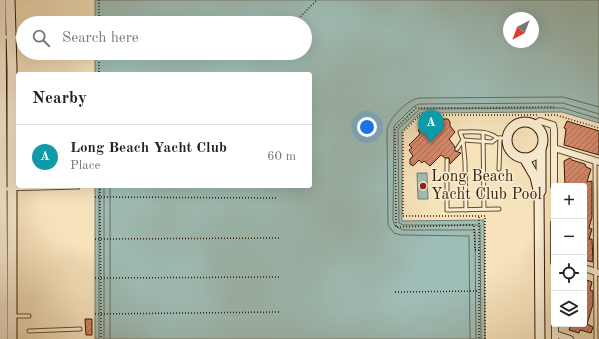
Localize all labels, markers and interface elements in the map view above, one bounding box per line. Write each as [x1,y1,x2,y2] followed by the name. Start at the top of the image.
[503,12,539,48] north arrow
[16,16,312,60] search box
[30,27,52,49] icon: search
[62,31,139,46] text: Search here
[32,90,87,107] text: Nearby
[418,110,444,143] pin: A
[357,117,377,137] your location
[70,141,227,156] text: Long Beach Yacht Club
[40,150,50,163] text: A
[267,150,296,163] text: 60 m
[70,159,100,172] text: Place
[431,169,542,203] place label: Long Beach Yacht Club Pool
[418,181,428,191] marker: Long Beach Yacht Club Pool
[551,183,587,327] map controls
[551,183,587,219] button: +
[551,219,587,255] button: −
[551,255,587,291] button: locate
[551,291,587,327] button: layers

